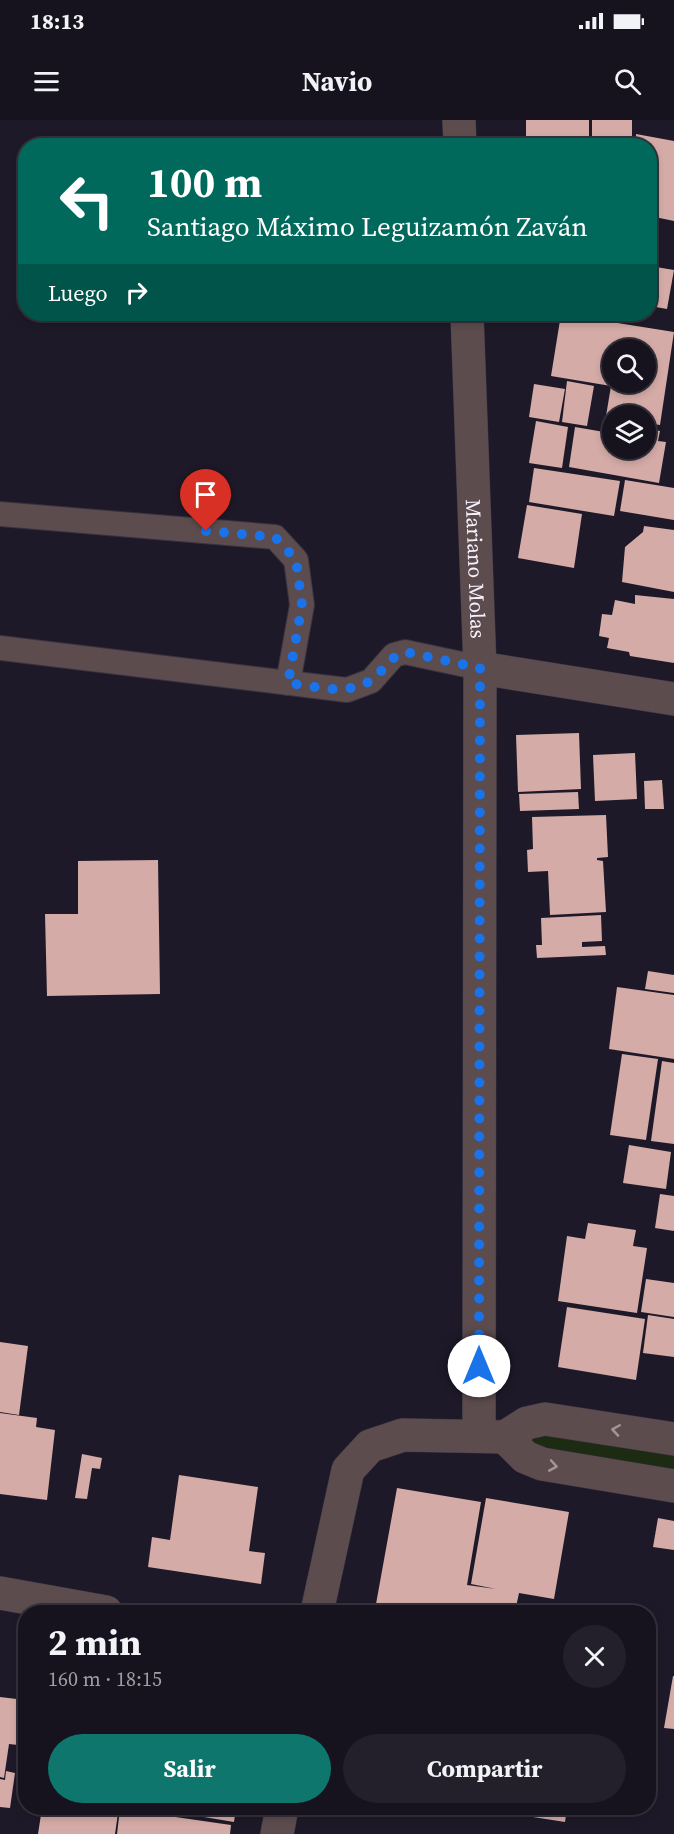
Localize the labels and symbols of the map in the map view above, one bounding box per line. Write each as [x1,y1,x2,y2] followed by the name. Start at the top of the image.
[180,469,231,531] pin
[459,498,493,639] street label: Mariano Molas
[447,1334,511,1398] position arrow
[612,1425,621,1437] one-way arrow
[548,1459,558,1472] one-way arrow

